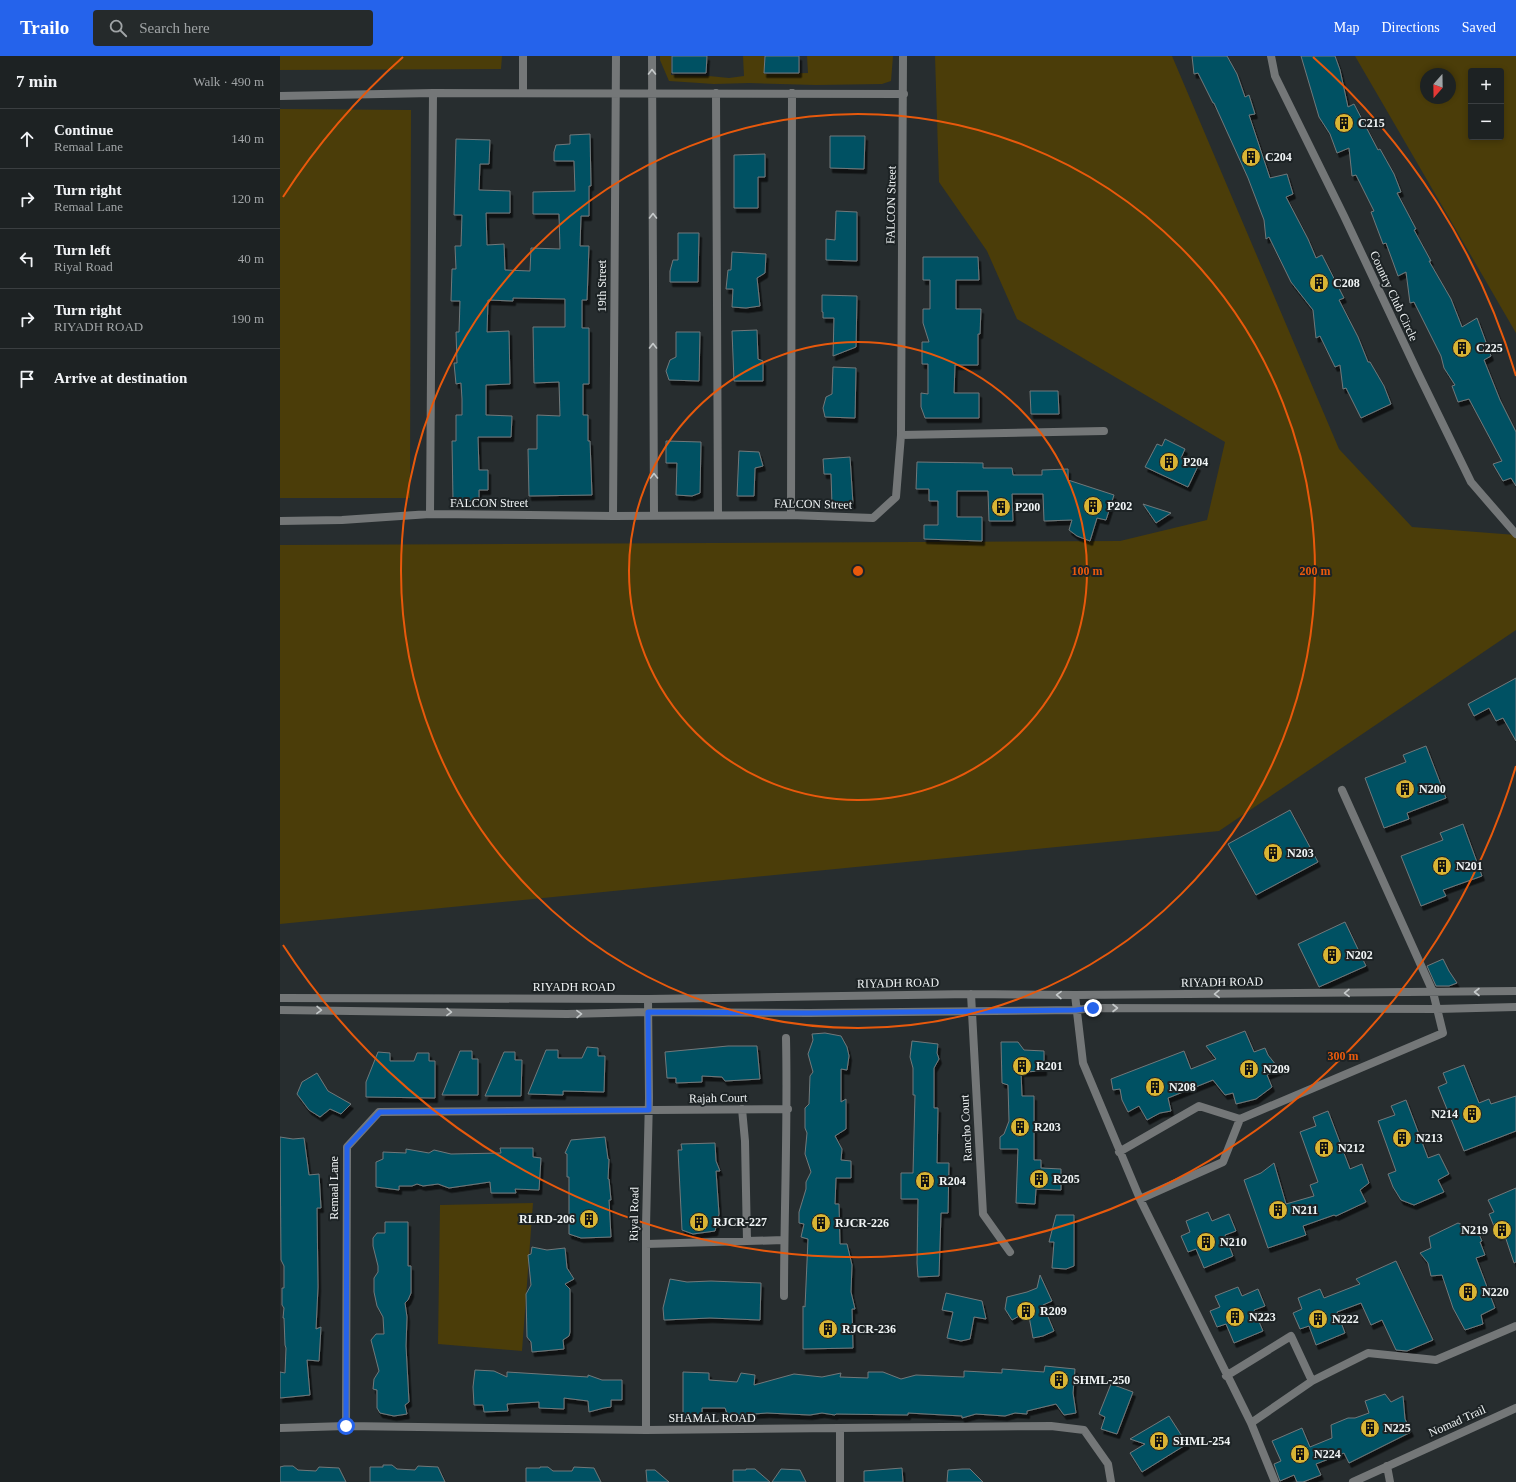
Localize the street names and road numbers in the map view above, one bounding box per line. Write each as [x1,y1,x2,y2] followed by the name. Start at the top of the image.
[883,165,899,244] street label: FALCON Street
[1367,249,1421,343] street label: Country Club Circle
[595,259,609,312] street label: 19th Street
[450,496,529,510] street label: FALCON Street
[774,496,853,512] street label: FALCON Street
[1181,974,1264,990] street label: RIYADH ROAD
[857,975,940,991] street label: RIYADH ROAD
[533,980,615,994] street label: RIYADH ROAD
[689,1090,748,1106] street label: Rajah Court
[957,1094,975,1162] street label: Rancho Court
[327,1156,341,1220] street label: Remaal Lane
[627,1187,641,1241] street label: Riyal Road
[1426,1402,1488,1440] street label: Nomad Trail
[668,1411,756,1425] street label: SHAMAL ROAD

